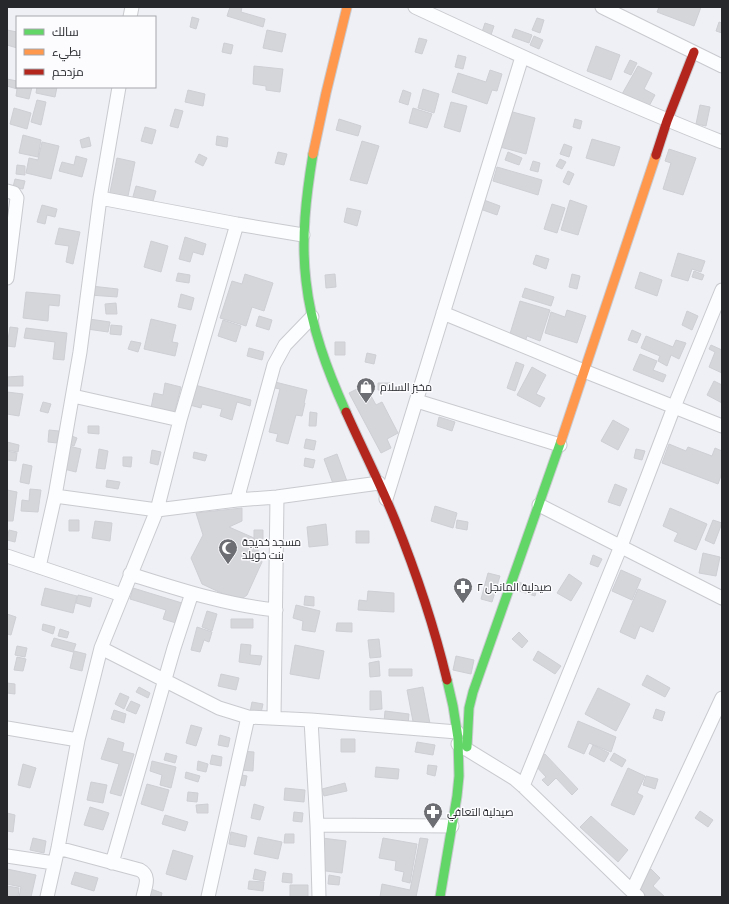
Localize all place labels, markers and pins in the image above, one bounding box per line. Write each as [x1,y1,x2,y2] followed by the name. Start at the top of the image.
[355,376,377,404] shop icon: مخبز السلام
[380,380,432,395] place label: مخبز السلام
[242,535,301,563] place label: مسجد خديجة بنت خويلد
[217,537,239,565] mosque icon: مسجد خديجة بنت خويلد
[452,576,474,604] pharmacy icon: صيدلية المانجل ٢
[477,580,552,595] place label: صيدلية المانجل ٢
[422,801,444,829] pharmacy icon: صيدلية التعافي
[447,805,514,821] place label: صيدلية التعافي

